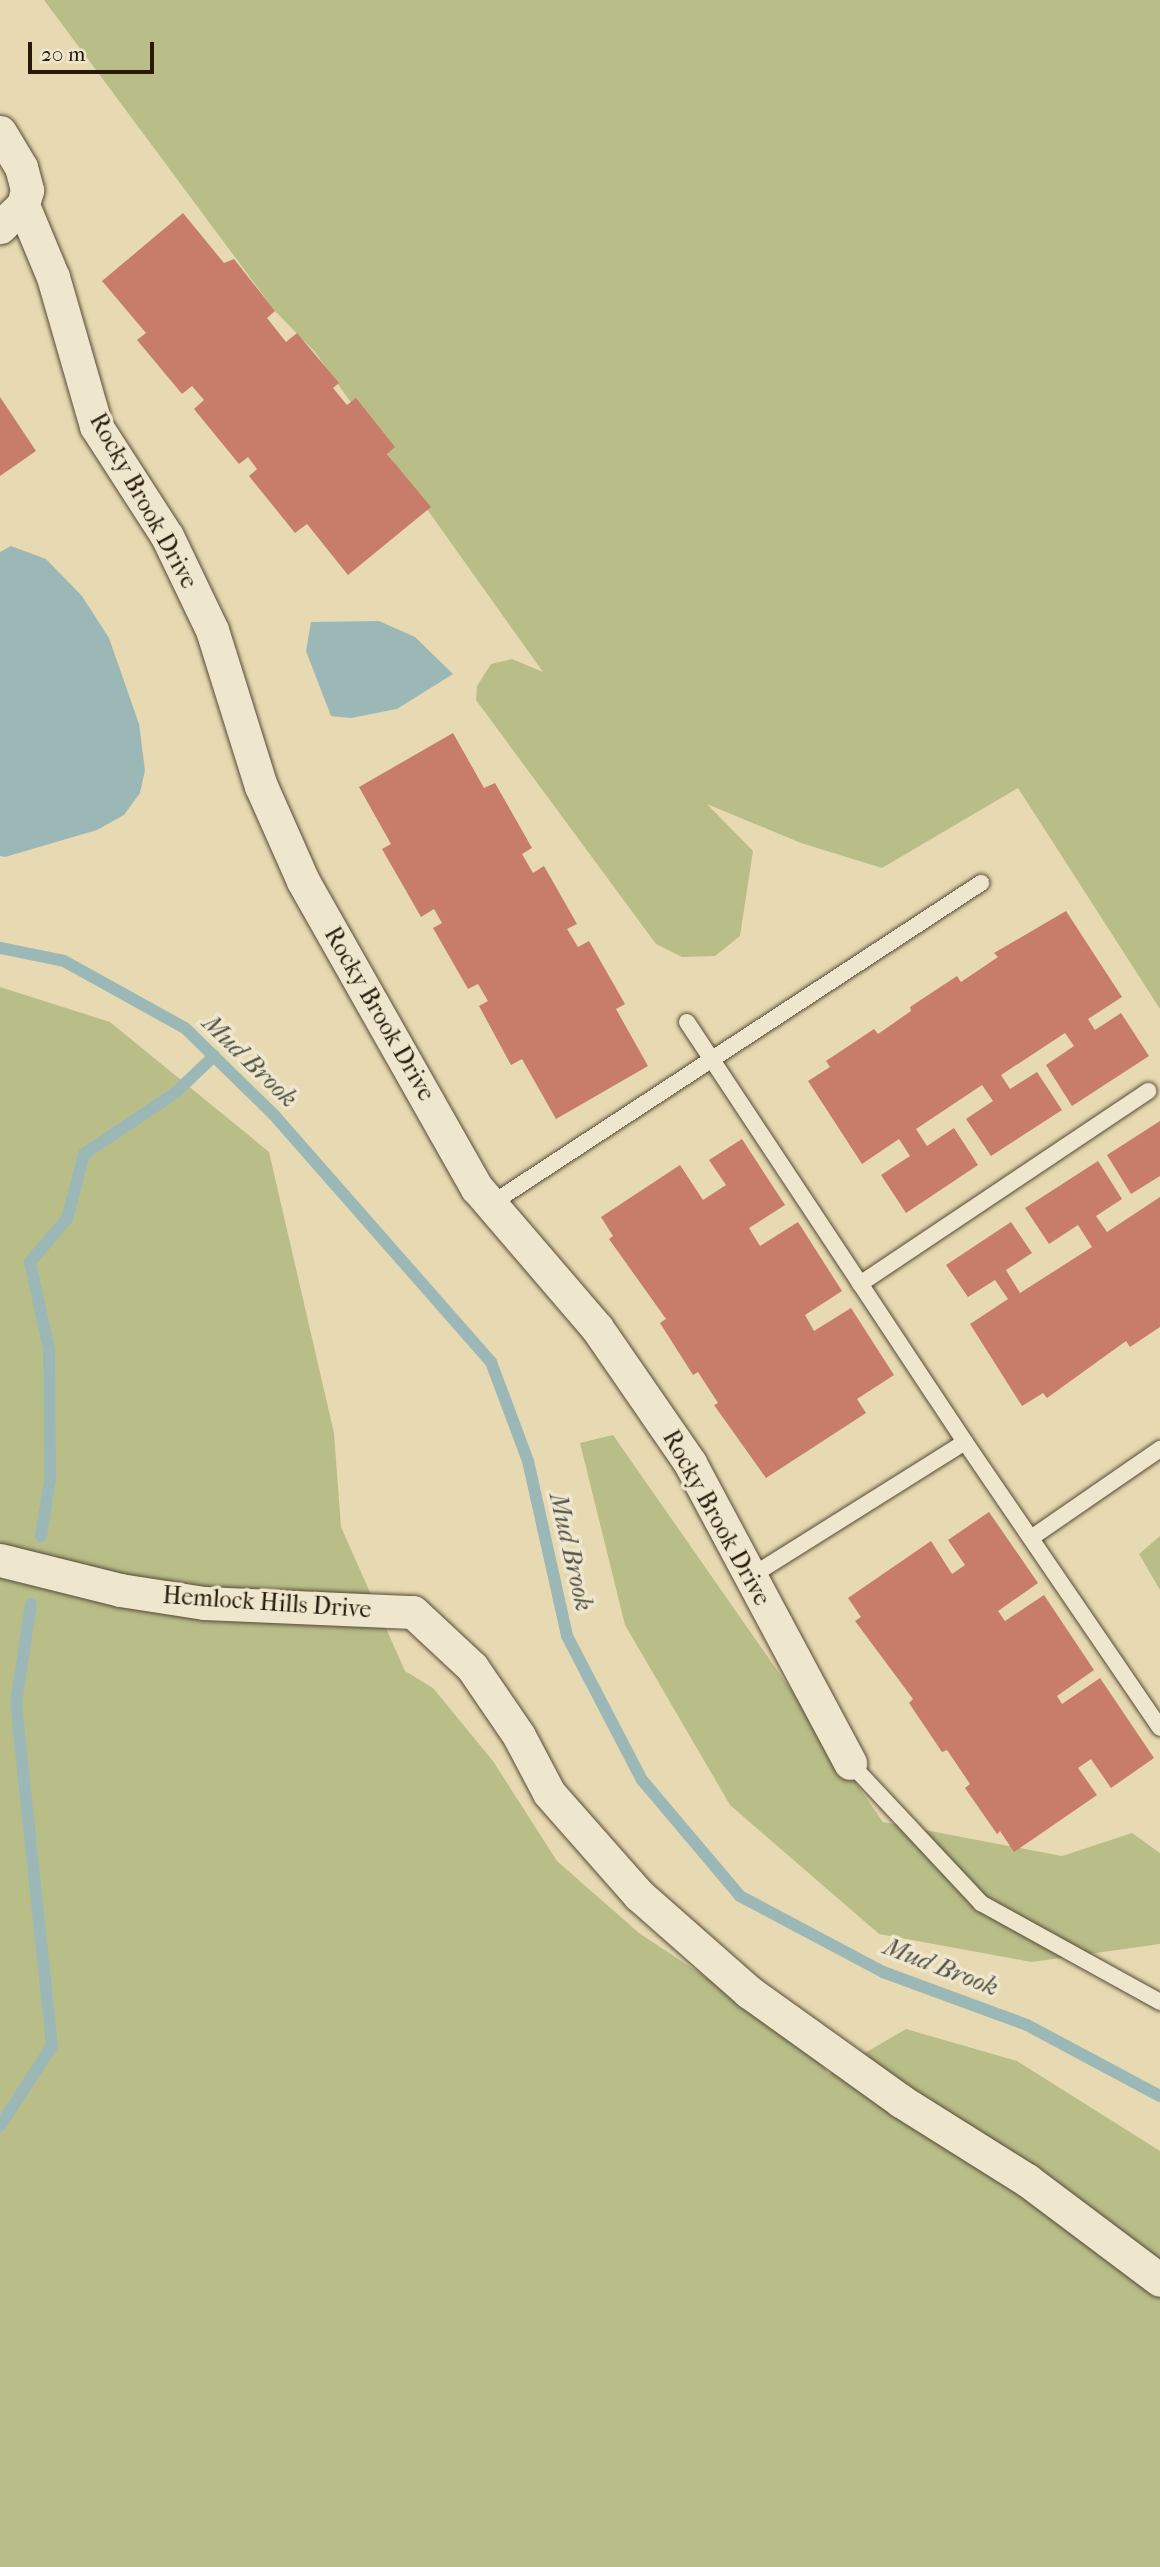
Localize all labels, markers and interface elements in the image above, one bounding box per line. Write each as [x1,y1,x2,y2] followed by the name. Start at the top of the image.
[32,28,158,72] scale bar
[41,42,85,66] text: 20 m
[83,408,203,594] street label: Rocky Brook Drive
[318,922,440,1106] street label: Rocky Brook Drive
[196,1008,304,1114] water label: Mud Brook
[656,1425,776,1611] street label: Rocky Brook Drive
[542,1490,600,1614] water label: Mud Brook
[162,1581,372,1625] street label: Hemlock Hills Drive
[879,1931,1003,2003] water label: Mud Brook

